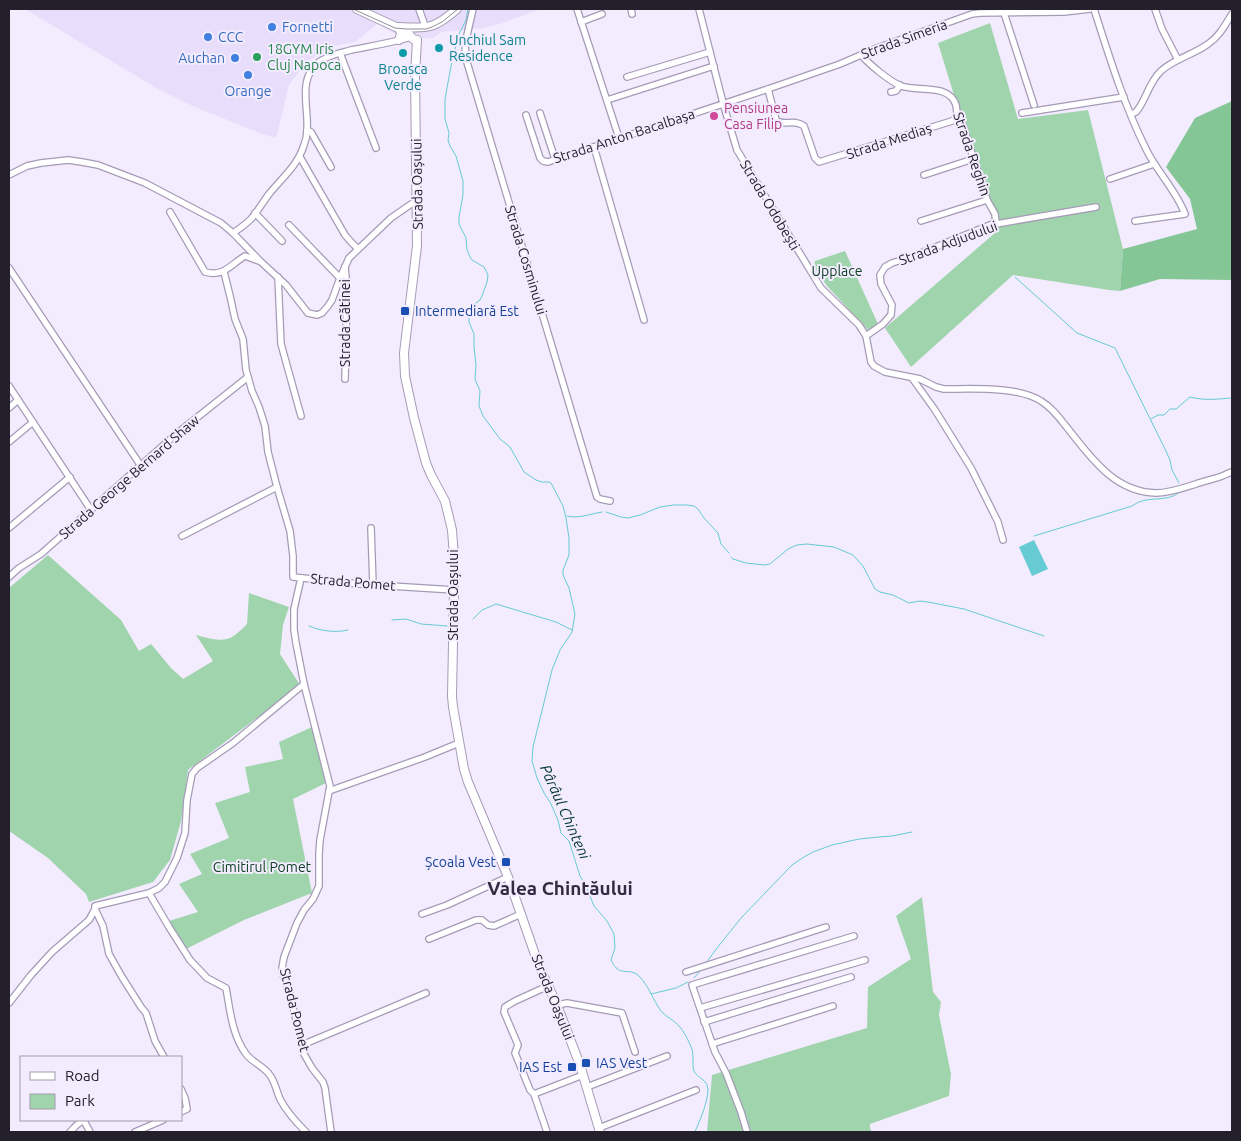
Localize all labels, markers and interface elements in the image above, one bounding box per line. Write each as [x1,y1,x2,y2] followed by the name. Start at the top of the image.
[859,16,949,62] street label: Strada Simeria
[282,19,333,35] place label: Fornetti
[266,21,278,33] marker: Fornetti
[218,29,244,45] place label: CCC
[202,31,214,43] marker: CCC
[449,32,526,64] place label: Unchiul Sam Residence
[267,41,341,73] place label: 18GYM Iris Cluj Napoca
[433,42,445,54] marker: Unchiul Sam Residence
[397,47,409,59] marker: Broasca Verde
[178,50,225,66] place label: Auchan
[251,51,263,63] marker: 18GYM Iris Cluj Napoca
[229,52,241,64] marker: Auchan
[378,61,428,93] place label: Broasca Verde
[242,69,254,81] marker: Orange
[224,83,272,99] place label: Orange
[724,100,788,132] place label: Pensiunea Casa Filip
[551,106,697,166] street label: Strada Anton Bacalbașa
[708,110,720,122] marker: Pensiunea Casa Filip
[950,110,994,198] street label: Strada Reghin
[844,120,934,162] street label: Strada Mediaș
[408,138,426,230] street label: Strada Oașului
[737,157,803,253] street label: Strada Odobești
[502,203,550,317] street label: Strada Cosminului
[896,218,1000,268] street label: Strada Adjudului
[811,263,863,279] park label: Upplace
[337,279,353,367] street label: Strada Cătinei
[415,303,519,319] place label: Intermediară Est
[399,305,411,317] marker: Intermediară Est
[56,412,202,542] street label: Strada George Bernard Shaw
[445,549,461,641] street label: Strada Oașului
[310,570,397,594] street label: Strada Pomet
[537,762,594,863] water label: Pârâul Chinteni
[425,854,496,870] place label: Școala Vest
[500,856,512,868] marker: Școala Vest
[213,859,312,875] park label: Cimitirul Pomet
[487,877,633,899] district label: Valea Chintăului
[529,952,577,1042] street label: Strada Oașului
[277,967,313,1054] street label: Strada Pomet
[596,1055,648,1071] place label: IAS Vest
[20,1056,182,1121] legend
[580,1057,592,1069] marker: IAS Vest
[519,1059,562,1075] place label: IAS Est
[566,1061,578,1073] marker: IAS Est
[65,1067,100,1084] text: Road
[65,1092,95,1109] text: Park

